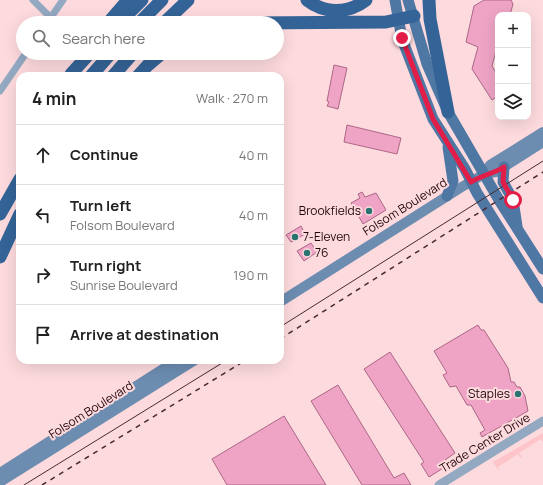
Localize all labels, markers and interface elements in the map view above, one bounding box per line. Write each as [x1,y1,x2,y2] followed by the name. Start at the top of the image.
[495,12,531,120] map controls
[495,12,531,48] button: +
[16,16,284,60] search box
[30,27,52,49] icon: search
[62,28,145,49] text: Search here
[393,29,411,47] route end
[495,48,531,84] button: −
[495,84,531,120] button: layers
[32,87,76,110] text: 4 min
[196,89,268,107] text: Walk · 270 m
[32,144,54,166] icon: ahead
[70,144,138,165] text: Continue
[239,146,268,164] text: 40 m
[359,174,450,239] street label: Folsom Boulevard
[504,191,522,209] route start
[70,195,132,216] text: Turn left
[299,202,361,219] place label: Brookfields
[32,204,54,226] icon: left
[239,206,268,224] text: 40 m
[364,206,374,216] marker: Brookfields
[70,216,175,234] text: Folsom Boulevard
[303,228,350,245] place label: 7-Eleven
[290,232,300,242] marker: 7-Eleven
[315,244,328,261] place label: 76
[302,248,312,258] marker: 76
[70,255,141,276] text: Turn right
[32,264,54,286] icon: right
[233,266,268,284] text: 190 m
[70,276,178,294] text: Sunrise Boulevard
[32,324,54,346] icon: arrive
[70,324,219,345] text: Arrive at destination
[45,377,136,442] street label: Folsom Boulevard
[468,385,510,402] place label: Staples
[513,389,523,399] marker: Staples
[436,409,533,476] street label: Trade Center Drive

